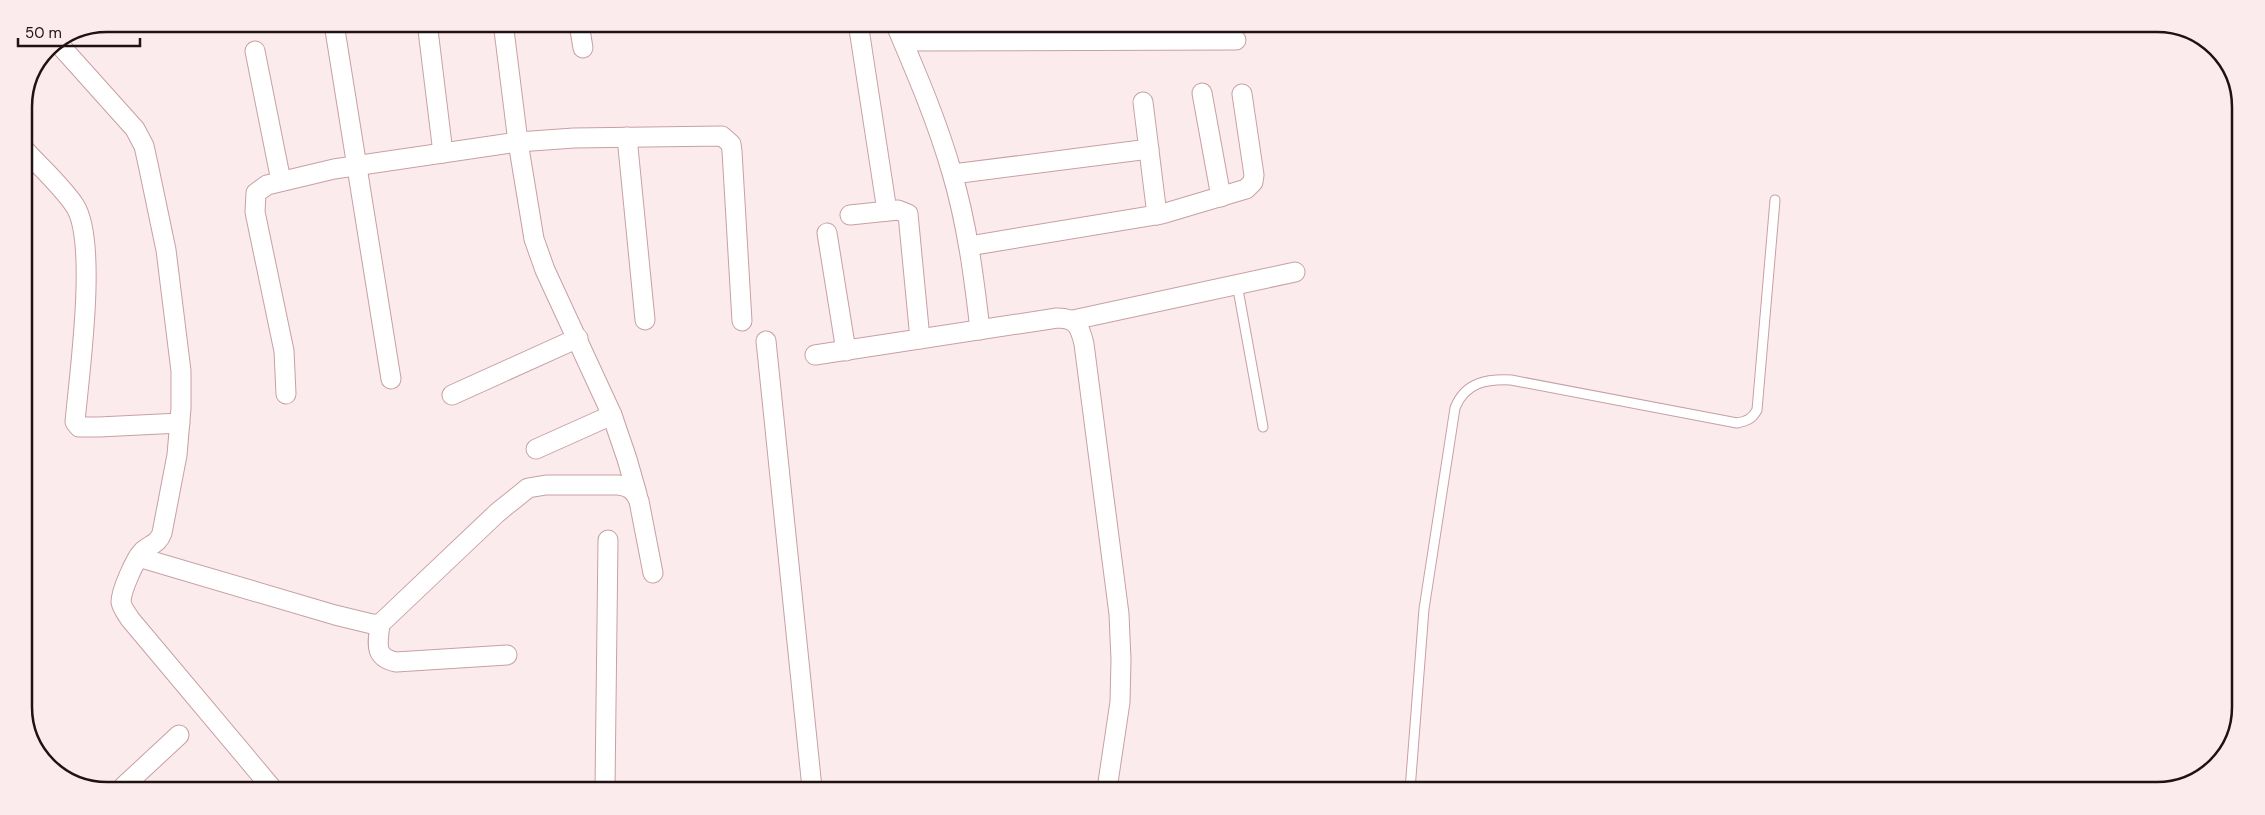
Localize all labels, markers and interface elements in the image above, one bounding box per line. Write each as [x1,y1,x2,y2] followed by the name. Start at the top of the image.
[18,15,140,47] scale bar
[25,23,62,43] text: 50 m

